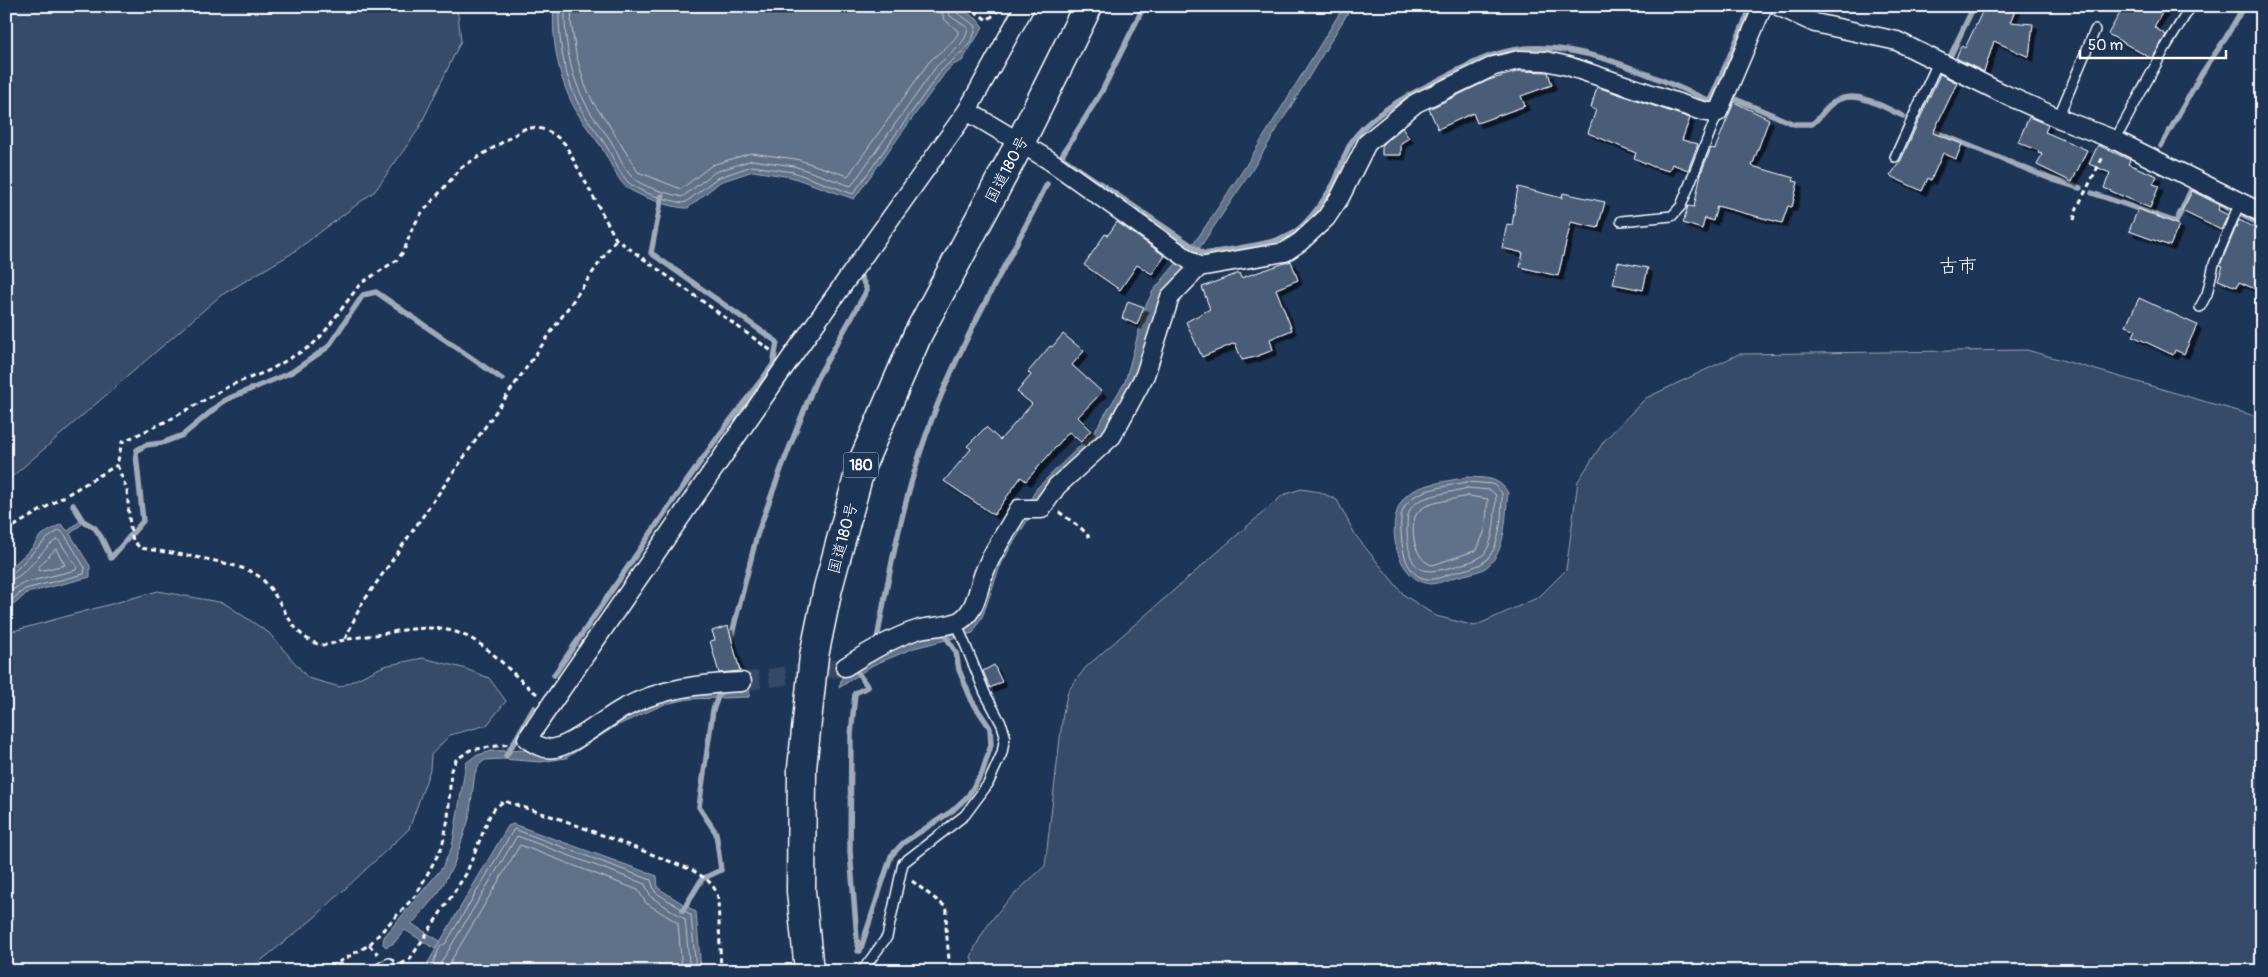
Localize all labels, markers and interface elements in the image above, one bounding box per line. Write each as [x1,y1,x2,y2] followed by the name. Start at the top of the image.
[2080,28,2227,60] scale bar
[2088,36,2123,55] text: 50 m
[981,132,1033,207] street label: 国道180号
[1939,254,1977,278] district label: 古市
[844,452,878,478] road number: 180
[824,500,862,576] street label: 国道180号

